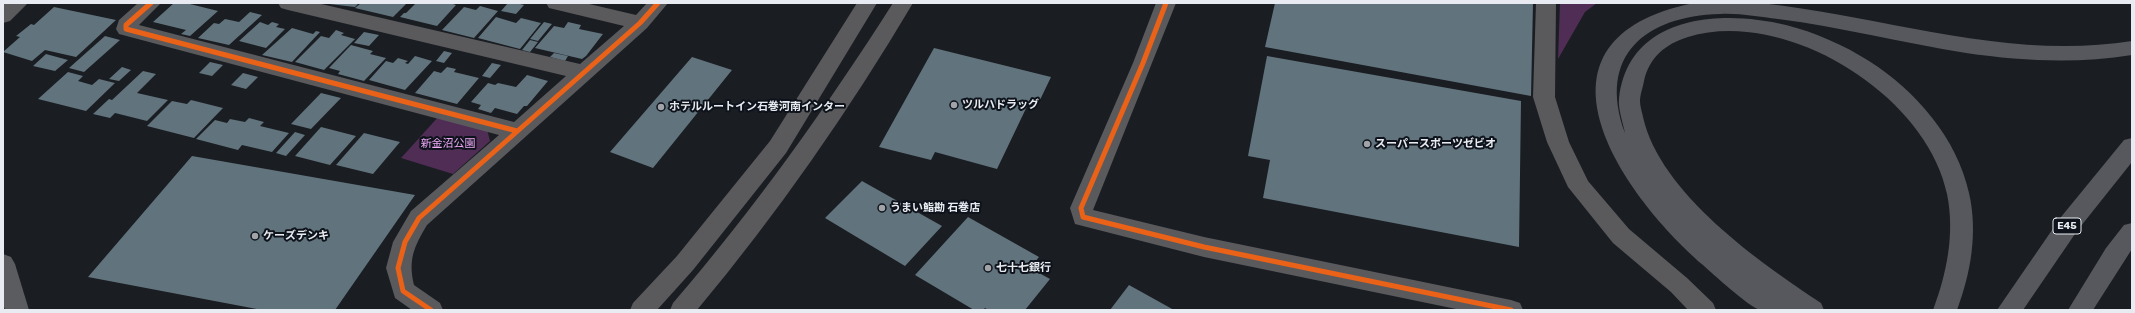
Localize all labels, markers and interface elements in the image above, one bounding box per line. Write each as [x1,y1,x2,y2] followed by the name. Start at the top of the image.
[962,98,1039,112] place label: ツルハドラッグ
[669,100,845,114] place label: ホテルルートイン石巻河南インター
[949,100,959,110] marker: ツルハドラッグ
[656,102,666,112] marker: ホテルルートイン石巻河南インター
[421,137,475,151] park label: 新金沼公園
[1375,137,1496,151] place label: スーパースポーツゼビオ
[1362,139,1372,149] marker: スーパースポーツゼビオ
[890,201,980,215] place label: うまい鮨勘 石巻店
[877,203,887,213] marker: うまい鮨勘 石巻店
[2053,218,2081,234] road number: E45
[263,229,329,243] place label: ケーズデンキ
[250,231,260,241] marker: ケーズデンキ
[996,261,1051,275] place label: 七十七銀行
[983,263,993,273] marker: 七十七銀行

